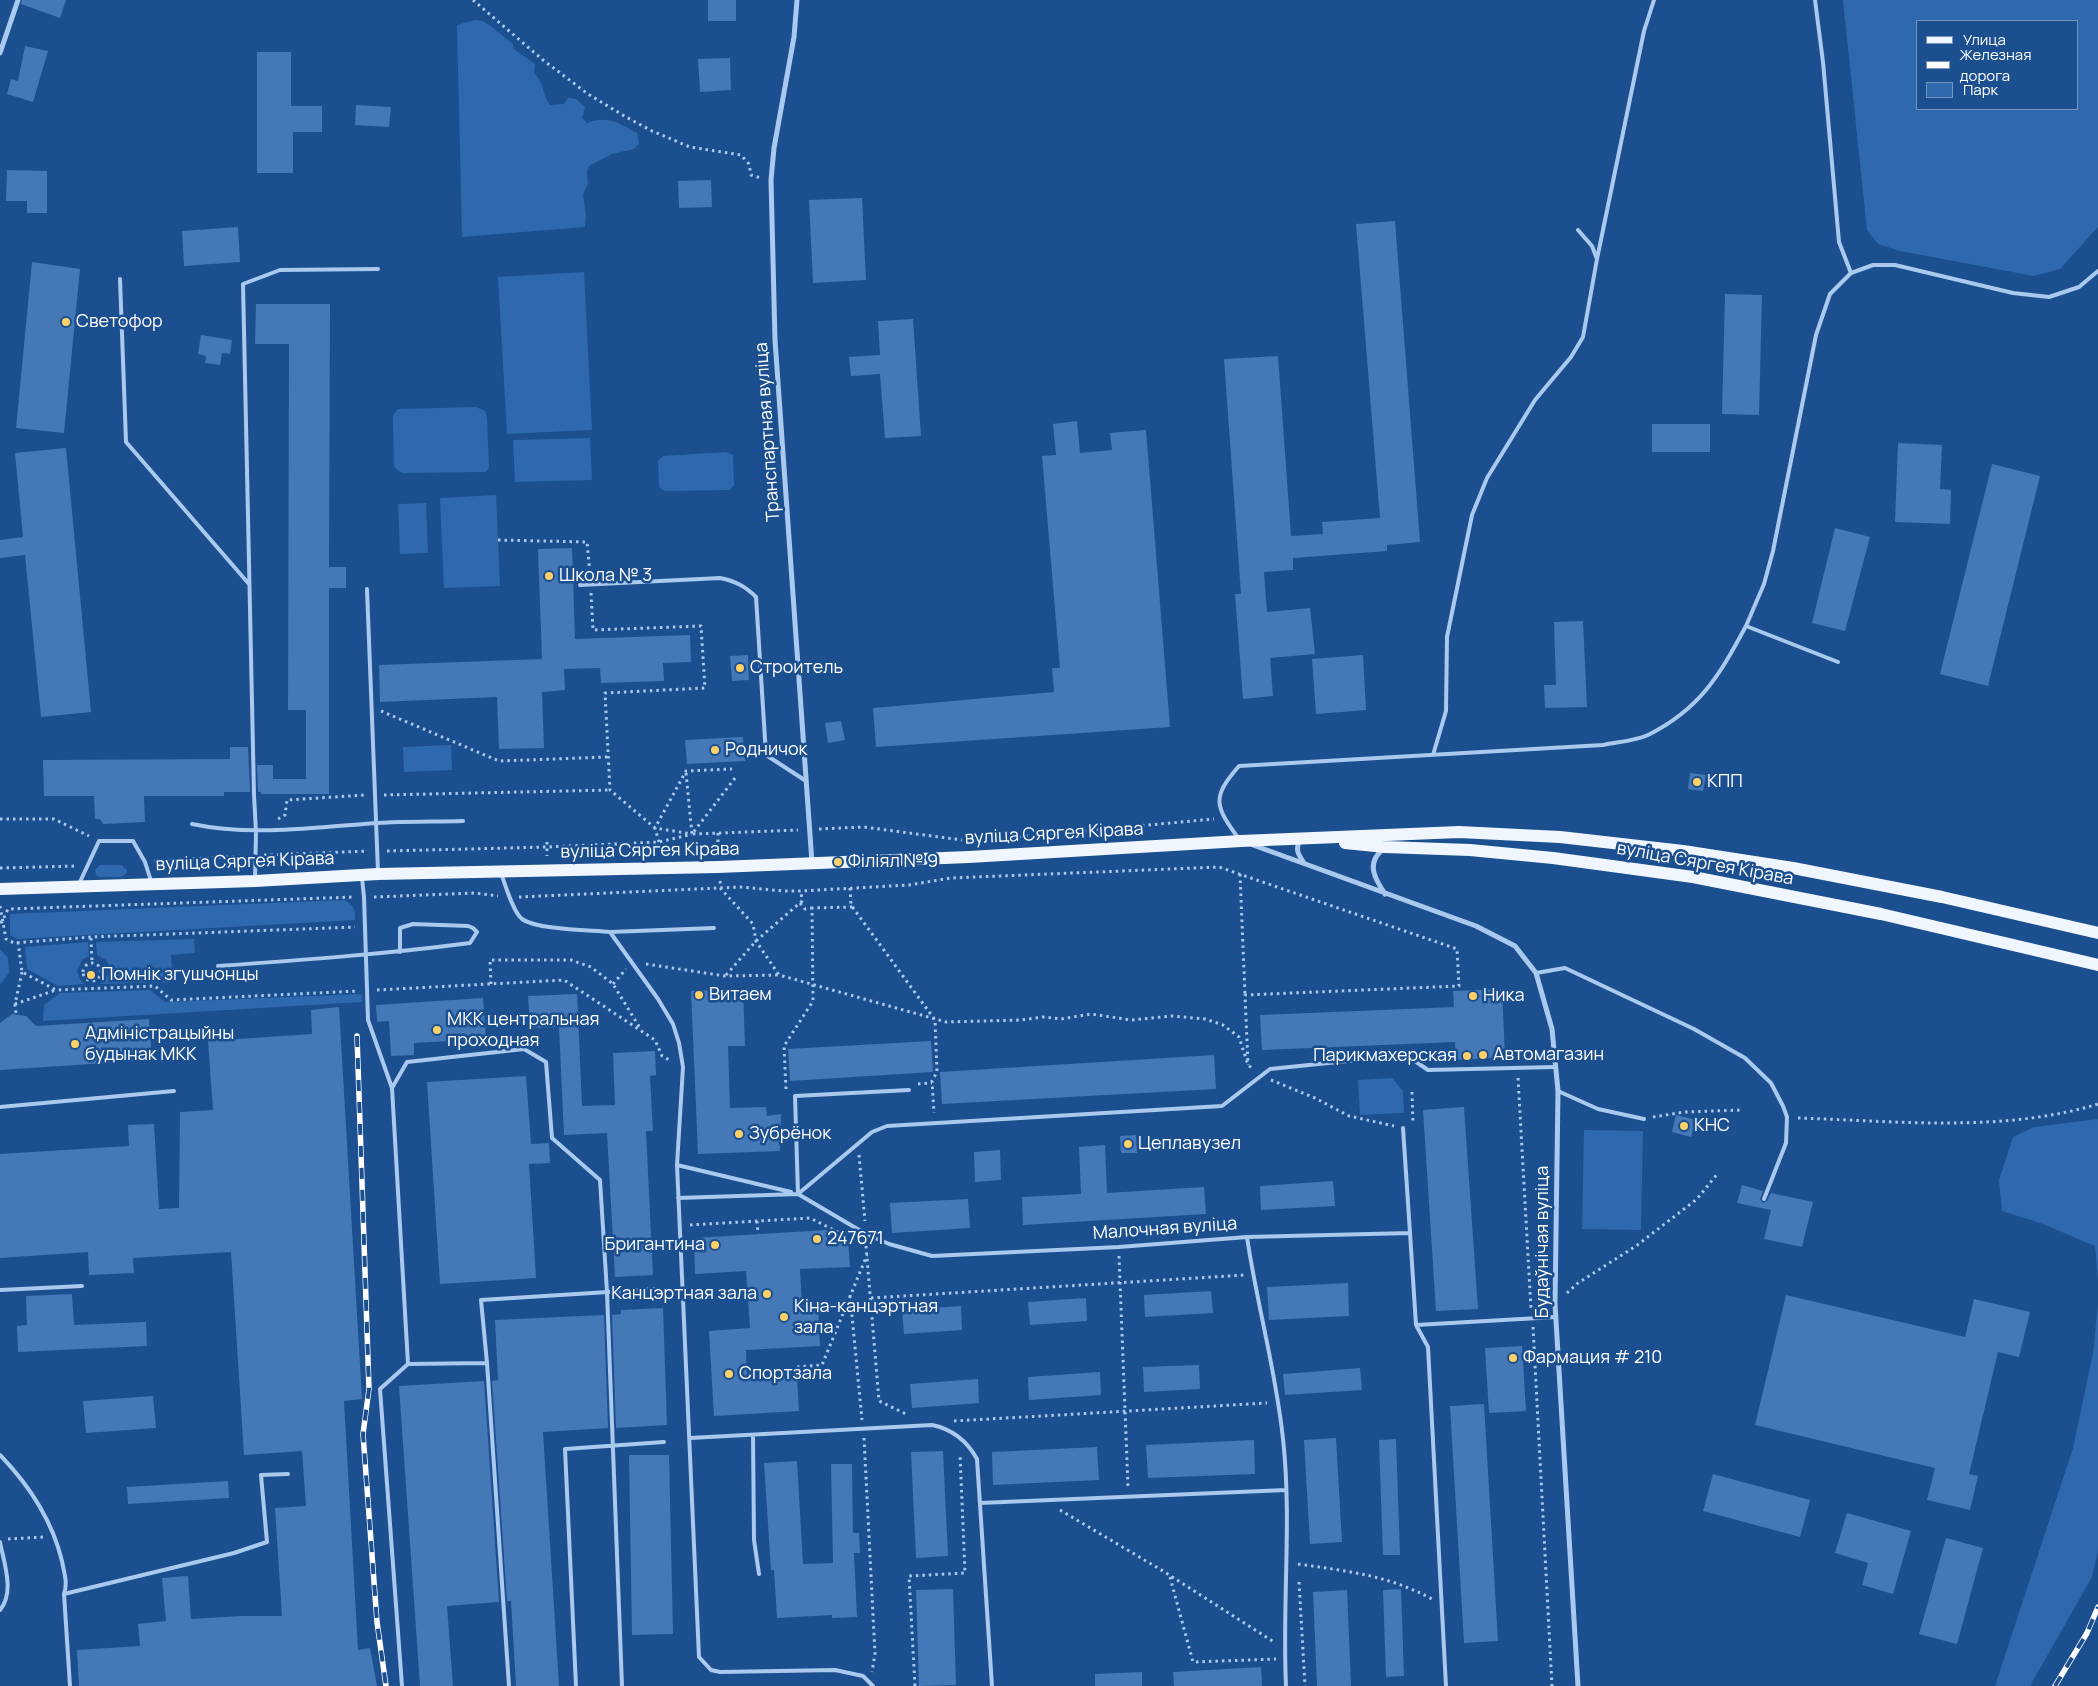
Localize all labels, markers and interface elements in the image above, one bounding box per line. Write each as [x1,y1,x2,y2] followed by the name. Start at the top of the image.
[1916,20,2078,110] legend
[1963,29,2006,50] text: Улица
[1960,44,2031,86] text: Железная дорога
[1963,79,1998,100] text: Парк
[76,311,163,333] place label: Светофор
[60,316,72,328] marker: Светофор
[751,342,785,522] street label: Транспартная вуліца
[559,565,652,587] place label: Школа № 3
[543,570,555,582] marker: Школа № 3
[750,657,843,679] place label: Строитель
[734,662,746,674] marker: Строитель
[725,739,808,761] place label: Родничок
[709,744,721,756] marker: Родничок
[1707,771,1743,793] place label: КПП
[1691,776,1703,788] marker: КПП
[964,819,1144,849] street label: вуліца Сяргея Кірава
[1615,838,1795,890] street label: вуліца Сяргея Кірава
[560,839,740,863] street label: вуліца Сяргея Кірава
[155,848,335,876] street label: вуліца Сяргея Кірава
[848,851,938,873] place label: Філіял № 9
[832,856,844,868] marker: Філіял № 9
[101,964,259,986] place label: Помнік згушчонцы
[85,969,97,981] marker: Помнік згушчонцы
[709,984,772,1006] place label: Витаем
[1483,985,1524,1007] place label: Ника
[693,989,705,1001] marker: Витаем
[1467,990,1479,1002] marker: Ника
[447,1009,599,1052] place label: МКК центральная проходная
[85,1023,234,1066] place label: Адміністрацыйны будынак МКК
[431,1024,443,1036] marker: МКК центральная проходная
[69,1038,81,1050] marker: Адміністрацыйны будынак МКК
[1493,1044,1604,1066] place label: Автомагазин
[1313,1045,1457,1067] place label: Парикмахерская
[1477,1049,1489,1061] marker: Автомагазин
[1461,1050,1473,1062] marker: Парикмахерская
[1694,1115,1730,1137] place label: КНС
[1678,1120,1690,1132] marker: КНС
[749,1123,831,1145] place label: Зубрёнок
[733,1128,745,1140] marker: Зубрёнок
[1138,1133,1241,1155] place label: Цеплавузел
[1122,1138,1134,1150] marker: Цеплавузел
[1532,1166,1554,1318] street label: Будаўнічая вуліца
[1092,1213,1238,1245] street label: Малочная вуліца
[827,1228,884,1250] place label: 247671
[811,1233,823,1245] marker: 247671
[605,1234,705,1256] place label: Бригантина
[709,1239,721,1251] marker: Бригантина
[611,1283,757,1305] place label: Канцэртная зала
[761,1288,773,1300] marker: Канцэртная зала
[794,1296,938,1338] place label: Кіна-канцэртная зала
[778,1311,790,1323] marker: Кіна-канцэртная зала
[1523,1347,1662,1369] place label: Фармация # 210
[1507,1352,1519,1364] marker: Фармация # 210
[739,1363,832,1385] place label: Спортзала
[723,1368,735,1380] marker: Спортзала

